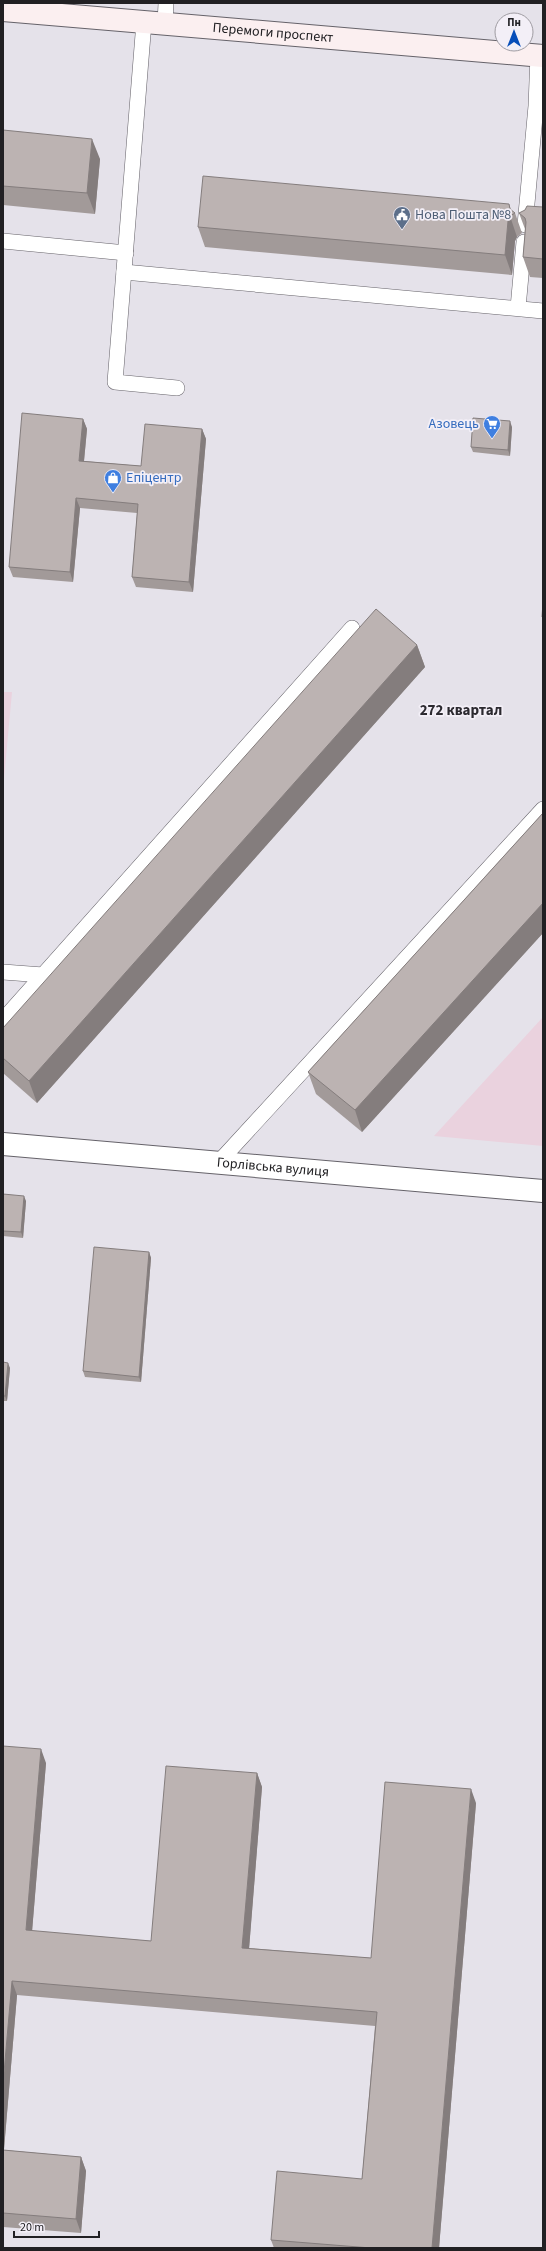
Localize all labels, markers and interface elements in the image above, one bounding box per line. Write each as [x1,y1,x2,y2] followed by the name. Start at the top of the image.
[494,12,534,52] north arrow
[507,15,521,30] text: Пн
[212,18,335,48] street label: Перемоги проспект
[392,205,412,230] public building icon: Нова Пошта №8
[415,205,511,225] place label: Нова Пошта №8
[428,414,479,434] place label: Азовець
[482,414,502,439] supermarket icon: Азовець
[103,468,123,493] shop icon: Епіцентр
[126,468,182,488] place label: Епіцентр
[420,700,502,721] district label: 272 квартал
[216,1153,330,1182] street label: Горлівська вулиця
[14,2213,99,2239] scale bar
[20,2219,44,2236] text: 20 m

